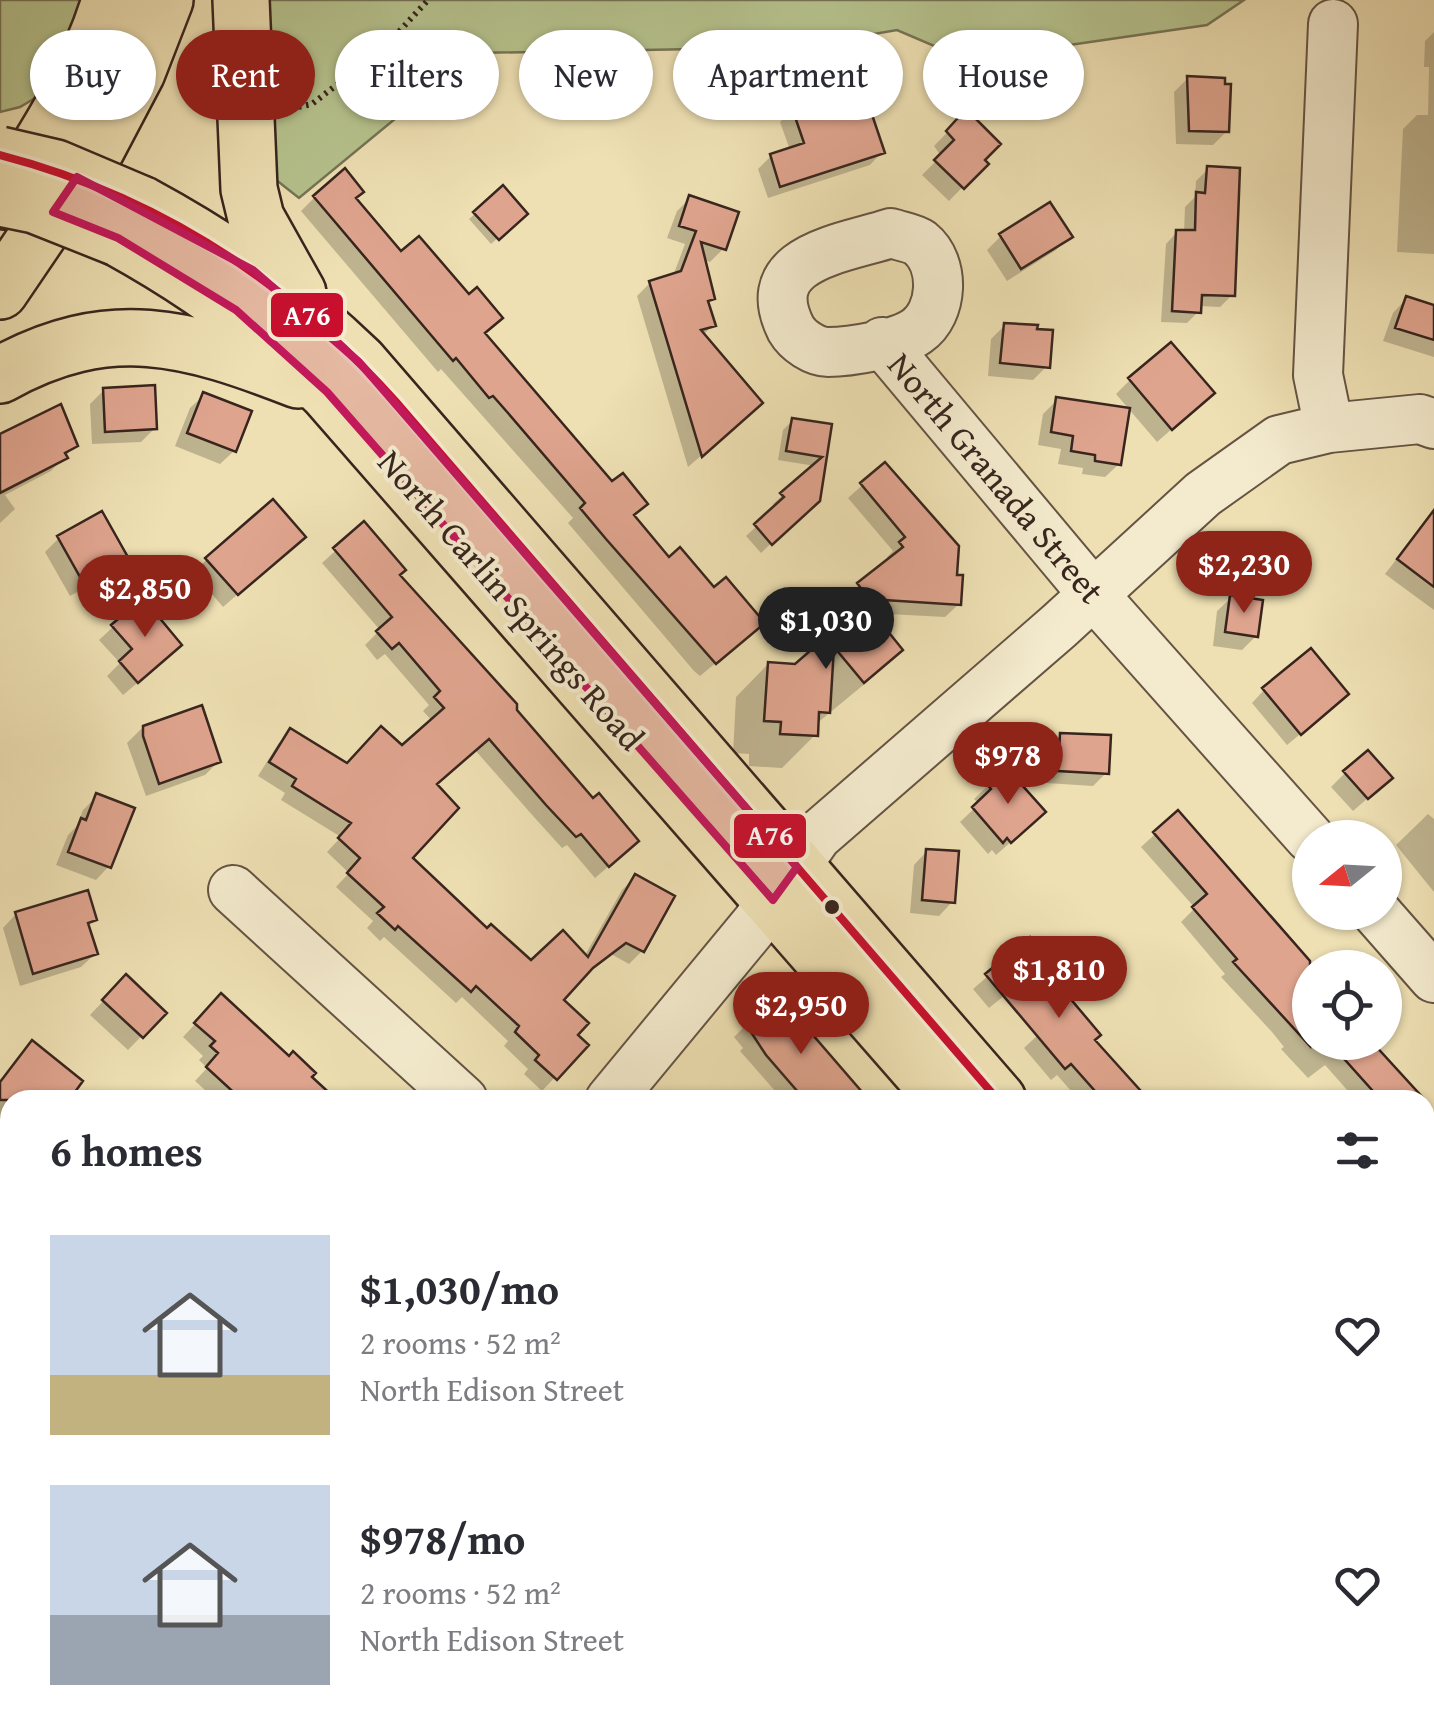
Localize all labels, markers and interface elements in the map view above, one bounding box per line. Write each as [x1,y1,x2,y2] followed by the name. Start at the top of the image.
[30,30,156,120] chip: Buy
[176,30,315,120] chip: Rent
[335,30,499,120] chip: Filters
[519,30,653,120] chip: New
[673,30,903,120] chip: Apartment
[923,30,1084,120] chip: House
[269,291,345,339] line badge: A76
[284,294,330,335] text: A76
[876,341,1117,614] street label: North Granada Street
[366,438,657,762] street label: North Carlin Springs Road
[1163,531,1325,616] pin: $2,230
[1198,540,1290,587] text: $2,230
[64,555,226,640] pin: $2,850
[99,564,191,611] text: $2,850
[745,587,907,672] pin: $1,030
[780,596,872,643] text: $1,030
[949,722,1067,807] pin: $978
[975,731,1041,778] text: $978
[732,812,808,860] line badge: A76
[747,814,793,855] text: A76
[1292,820,1402,930] north arrow
[1292,820,1402,1060] map controls
[822,897,842,917] unlabelled marker
[978,936,1140,1021] pin: $1,810
[1013,945,1105,992] text: $1,810
[1292,950,1402,1060] button: locate
[720,972,882,1057] pin: $2,950
[755,981,847,1028] text: $2,950
[50,1120,203,1181] text: 6 homes
[1330,1123,1385,1178] icon: filters
[360,1258,559,1319] text: $1,030/mo
[130,1275,250,1395] icon: home
[1330,1308,1385,1363] icon: heart
[360,1319,561,1366] text: 2 rooms · 52 m²
[360,1366,624,1413] text: North Edison Street
[360,1508,525,1569] text: $978/mo
[130,1525,250,1645] icon: home
[1330,1558,1385,1613] icon: heart
[360,1569,561,1616] text: 2 rooms · 52 m²
[360,1616,624,1663] text: North Edison Street

